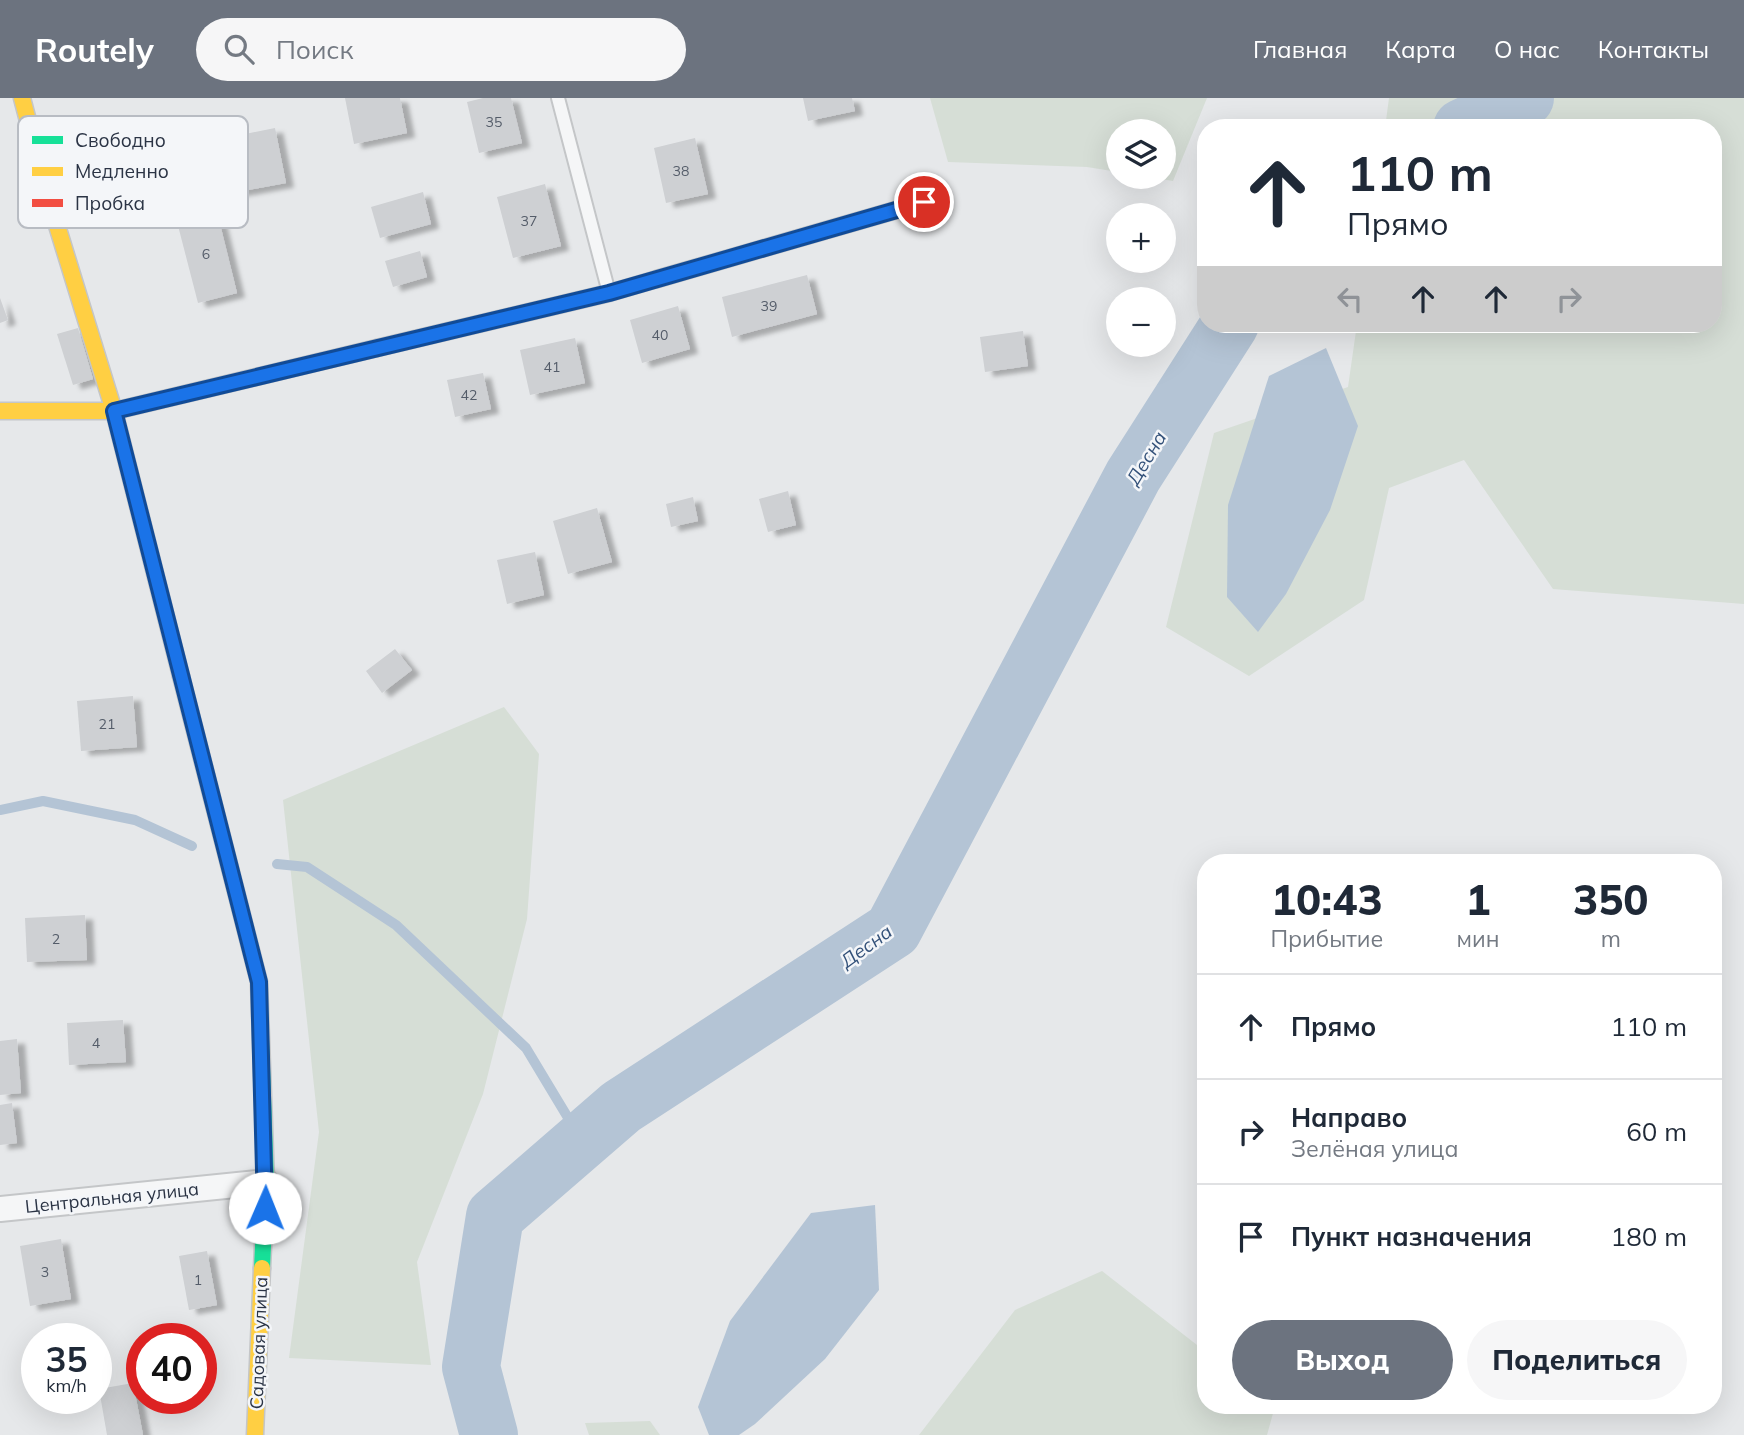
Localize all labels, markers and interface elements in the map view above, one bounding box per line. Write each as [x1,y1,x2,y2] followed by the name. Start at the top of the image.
[196,18,686,81] search box
[35,29,154,70] text: Routely
[220,30,258,68] icon: search
[276,33,354,66] text: Поиск
[1253,34,1347,64] text: Главная
[1385,34,1456,64] text: Карта
[1494,34,1560,64] text: О нас
[1598,34,1709,64] text: Контакты
[486,113,502,131] house number: 35
[18,116,248,228] legend
[1106,119,1176,357] map controls
[1106,119,1176,189] button: layers
[75,128,166,152] text: Свободно
[1347,142,1493,203] text: 110 m
[1232,147,1323,238] icon: ahead
[75,159,169,183] text: Медленно
[673,162,689,180] house number: 38
[894,172,954,232] pin
[905,183,943,221] icon: arrive
[75,191,145,215] text: Пробка
[1106,203,1176,273] button: +
[1347,203,1449,243] text: Прямо
[521,212,537,230] house number: 37
[202,245,210,263] house number: 6
[1331,280,1369,318] icon: left
[1404,280,1442,318] icon: ahead
[1477,280,1515,318] icon: ahead
[1550,280,1588,318] icon: right
[1106,287,1176,357] button: −
[761,297,777,315] house number: 39
[652,326,668,344] house number: 40
[544,358,560,376] house number: 41
[461,386,477,404] house number: 42
[1120,427,1171,490] water label: Десна
[99,715,115,733] house number: 21
[1271,873,1383,926] text: 10:43
[1465,873,1491,926] text: 1
[1573,873,1649,926] text: 350
[835,919,897,973] water label: Десна
[1270,924,1383,953] text: Прибытие
[1457,924,1500,953] text: мин
[1601,924,1621,953] text: m
[52,930,60,948] house number: 2
[1232,1008,1270,1046] icon: ahead
[1291,1010,1376,1043] text: Прямо
[1611,1010,1687,1043] text: 110 m
[92,1034,101,1052] house number: 4
[1291,1101,1407,1134] text: Направо
[1232,1113,1270,1151] icon: right
[1626,1115,1687,1148] text: 60 m
[1291,1134,1458,1163] text: Зелёная улица
[228,1171,302,1245] position arrow
[24,1177,200,1218] street label: Центральная улица
[1232,1218,1270,1256] icon: arrive
[1291,1220,1532,1253] text: Пункт назначения
[1611,1220,1687,1253] text: 180 m
[41,1263,49,1281] house number: 3
[194,1271,202,1289] house number: 1
[245,1276,272,1410] street label: Садовая улица
[1232,1320,1453,1400] button: Выход
[1467,1320,1687,1400] button: Поделиться
[126,1323,217,1414] speed limit sign: 40
[45,1337,88,1381] text: 35
[46,1374,87,1397] text: km/h

